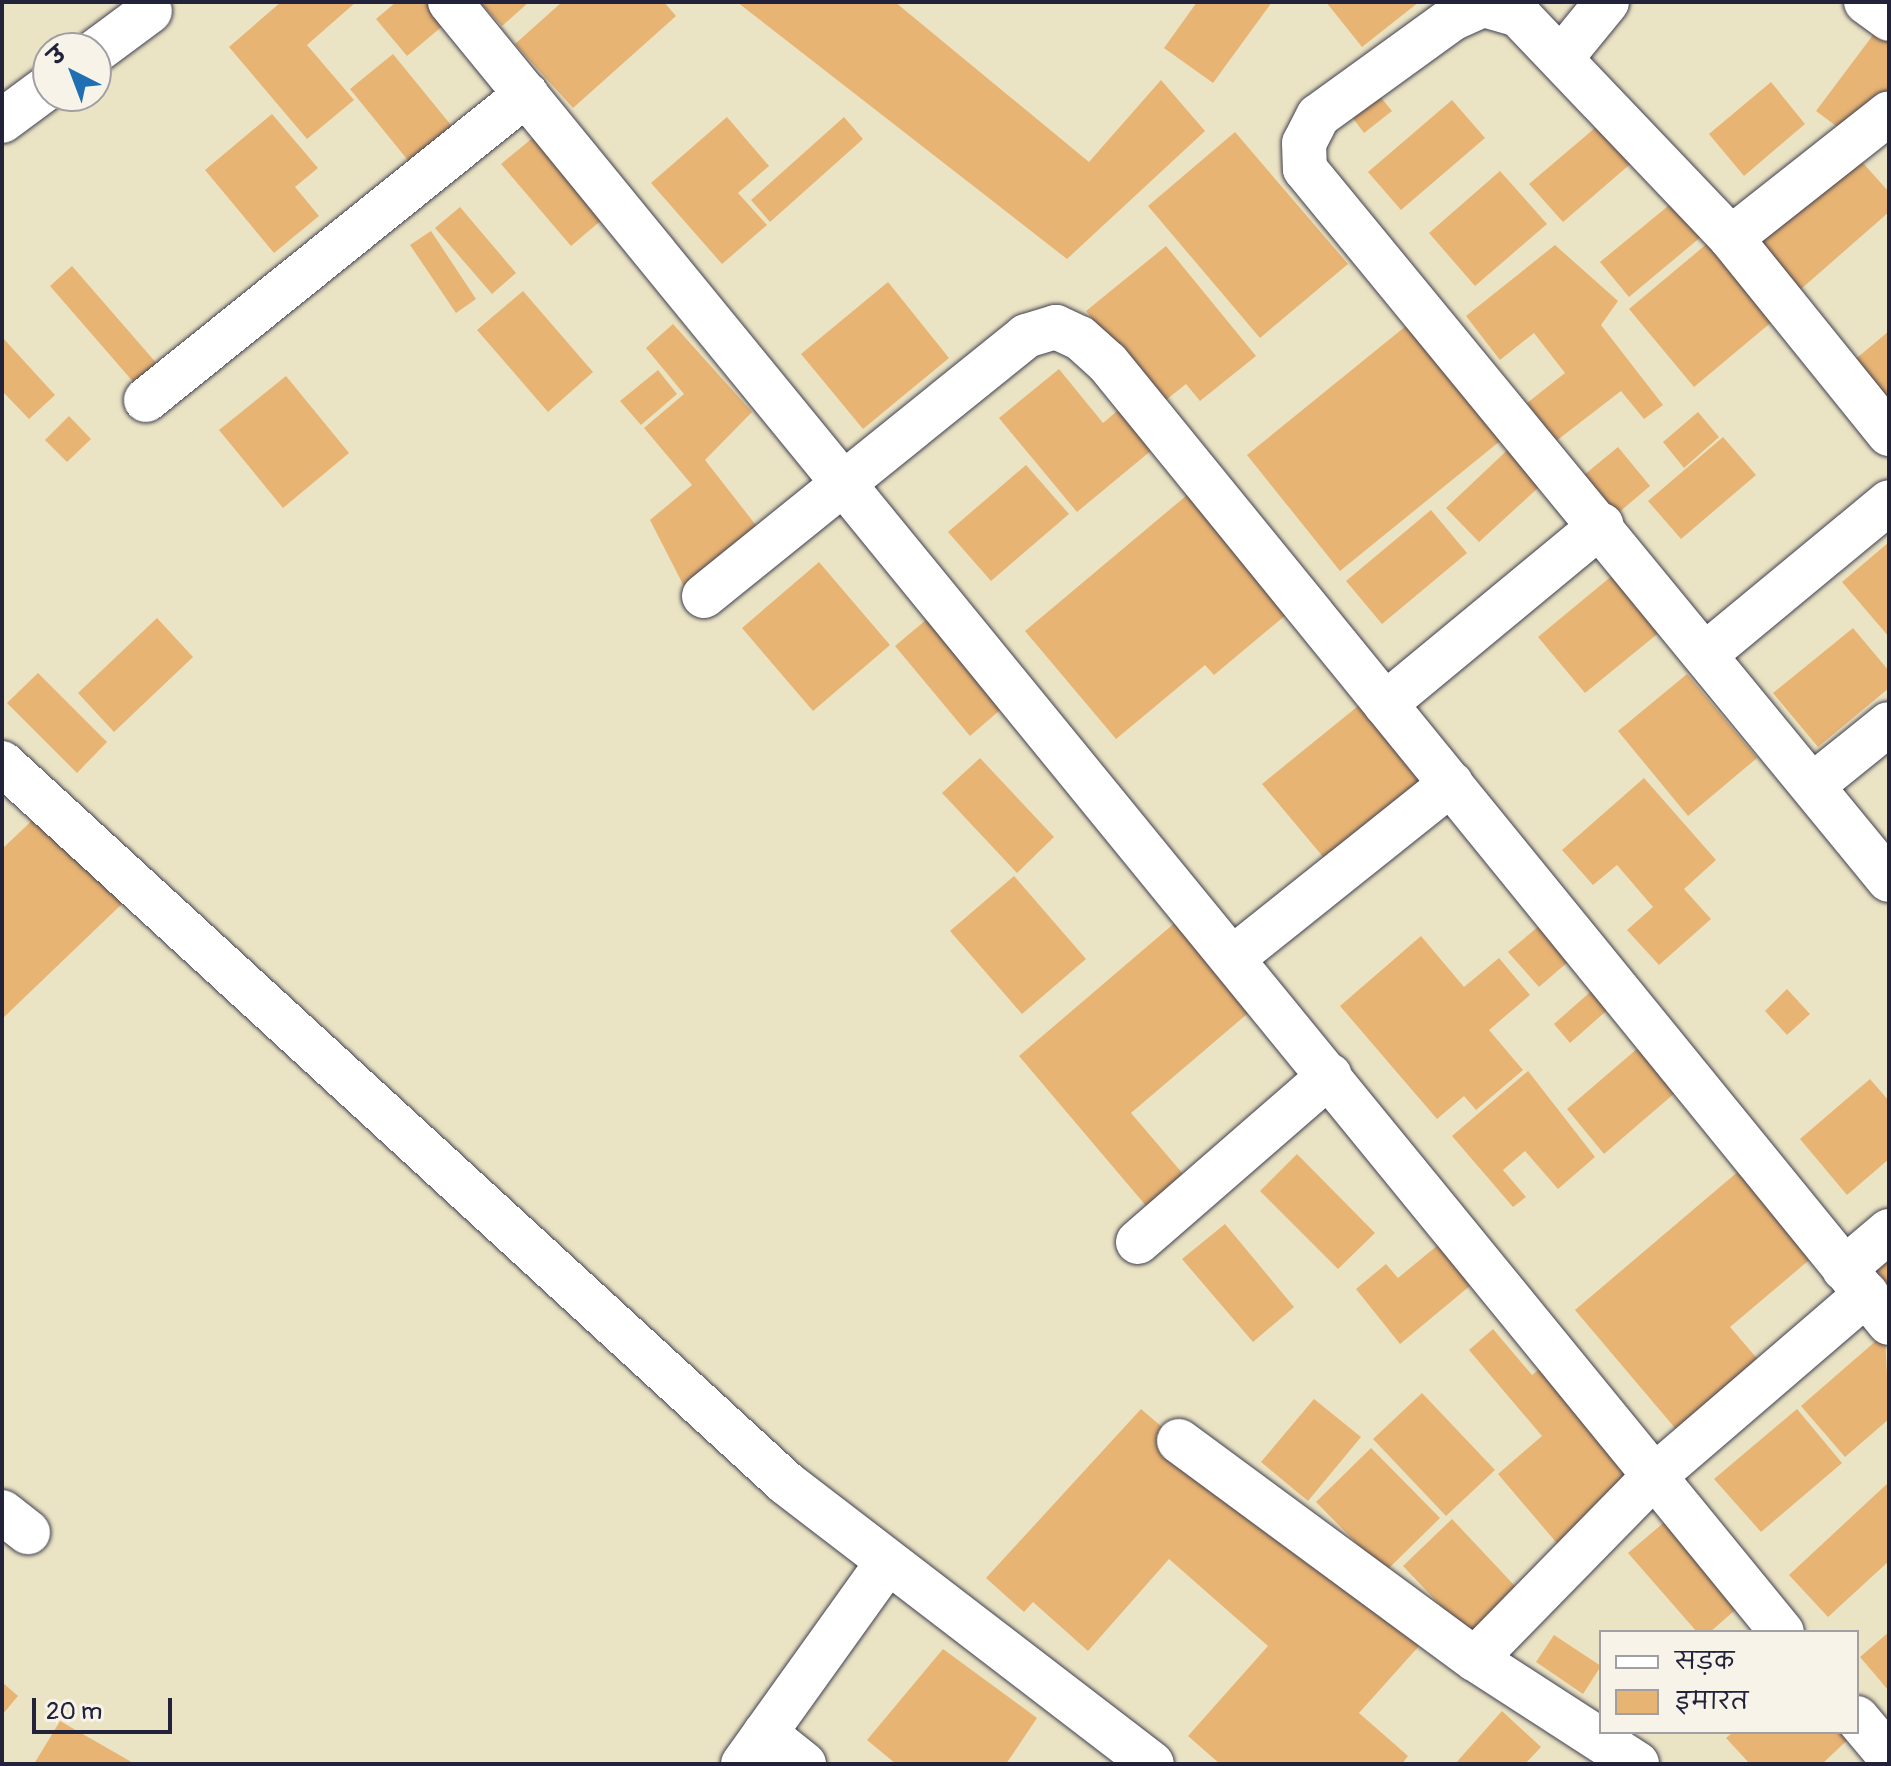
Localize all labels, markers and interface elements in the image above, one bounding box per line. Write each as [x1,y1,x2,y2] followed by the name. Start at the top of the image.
[32,32,112,112] north arrow
[42,40,72,71] text: उ
[1599,1630,1859,1734] legend
[1675,1647,1734,1676] text: सड़क
[36,1682,176,1732] scale bar
[1675,1687,1748,1716] text: इमारत
[46,1697,102,1726] text: 20 m

